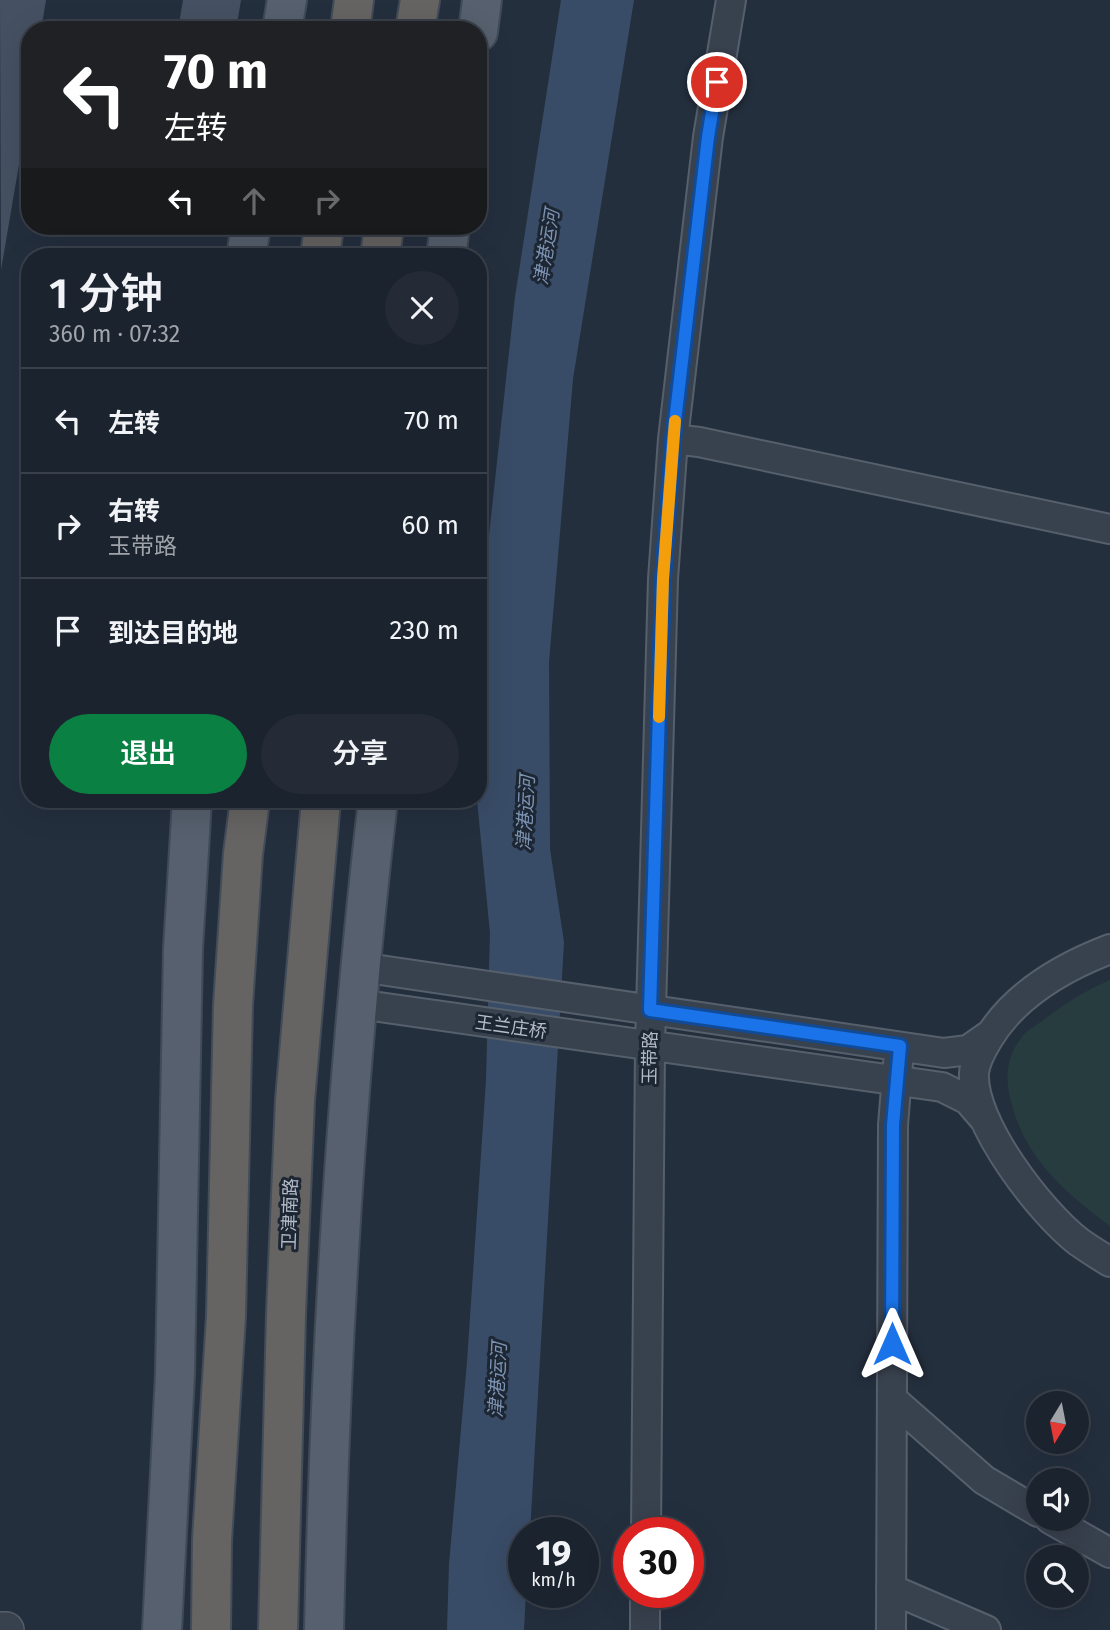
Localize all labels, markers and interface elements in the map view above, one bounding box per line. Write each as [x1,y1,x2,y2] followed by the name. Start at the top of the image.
[164,42,268,101] text: 70 m
[49,49,140,140] icon: left
[687,52,747,112] pin
[698,63,736,101] icon: arrive
[164,109,228,147] text: 左转
[162,182,200,220] icon: left
[235,182,273,220] icon: ahead
[308,182,346,220] icon: right
[529,204,564,286] water label: 津港运河
[49,269,162,319] text: 1 分钟
[385,271,459,345] button: close
[49,320,180,348] text: 360 m · 07:32
[49,402,87,440] icon: left
[404,405,459,436] text: 70 m
[108,408,160,439] text: 左转
[108,496,160,527] text: 右转
[49,507,87,545] icon: right
[401,510,459,541] text: 60 m
[108,532,177,560] text: 玉带路
[49,612,87,650] icon: arrive
[390,615,459,646] text: 230 m
[108,618,238,649] text: 到达目的地
[49,714,247,794] button: 退出
[261,714,459,794] button: 分享
[512,770,539,852] water label: 津港运河
[474,1011,548,1043] street label: 王兰庄桥
[639,1031,661,1085] street label: 玉带路
[278,1178,302,1250] street label: 卫津南路
[855,1307,929,1381] position arrow
[484,1337,511,1419] water label: 津港运河
[1026,1391,1088,1454] north arrow
[1026,1391,1089,1608] map controls
[1026,1468,1089,1531] button: sound
[613,1517,704,1608] speed limit sign: 30
[536,1532,571,1574] text: 19
[1026,1545,1089,1608] button: search
[531,1569,576,1591] text: km/h

